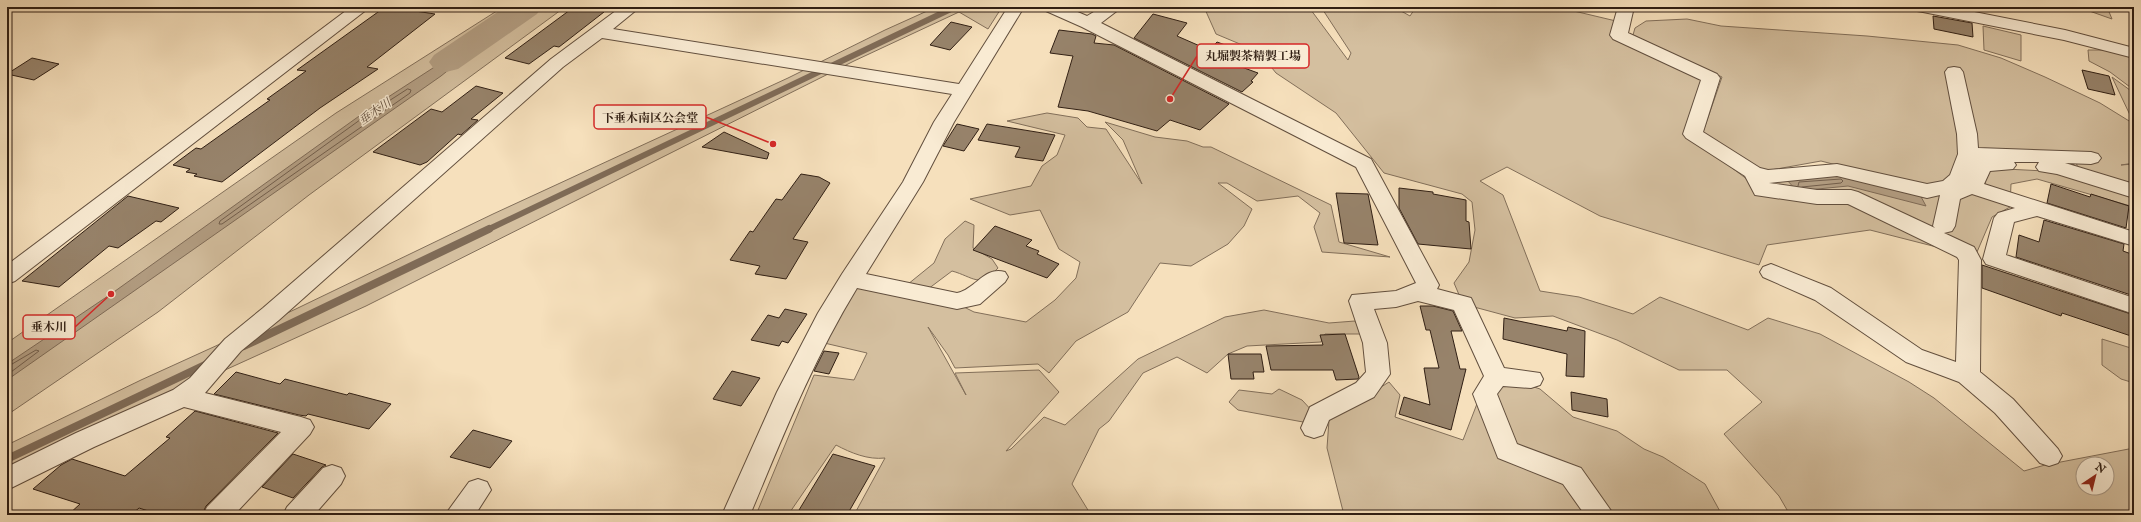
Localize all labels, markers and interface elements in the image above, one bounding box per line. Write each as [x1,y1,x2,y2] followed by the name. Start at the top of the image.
[1197,44,1309,68] callout: 丸堀製茶精製工場
[1205,49,1301,64] text: 丸堀製茶精製工場
[356,94,396,128] water label: 垂木川
[594,105,706,129] callout: 下垂木南区公会堂
[602,111,698,126] text: 下垂木南区公会堂
[23,315,75,339] callout: 垂木川
[31,320,67,335] text: 垂木川
[2075,456,2115,496] north arrow
[2091,460,2108,477] text: N

